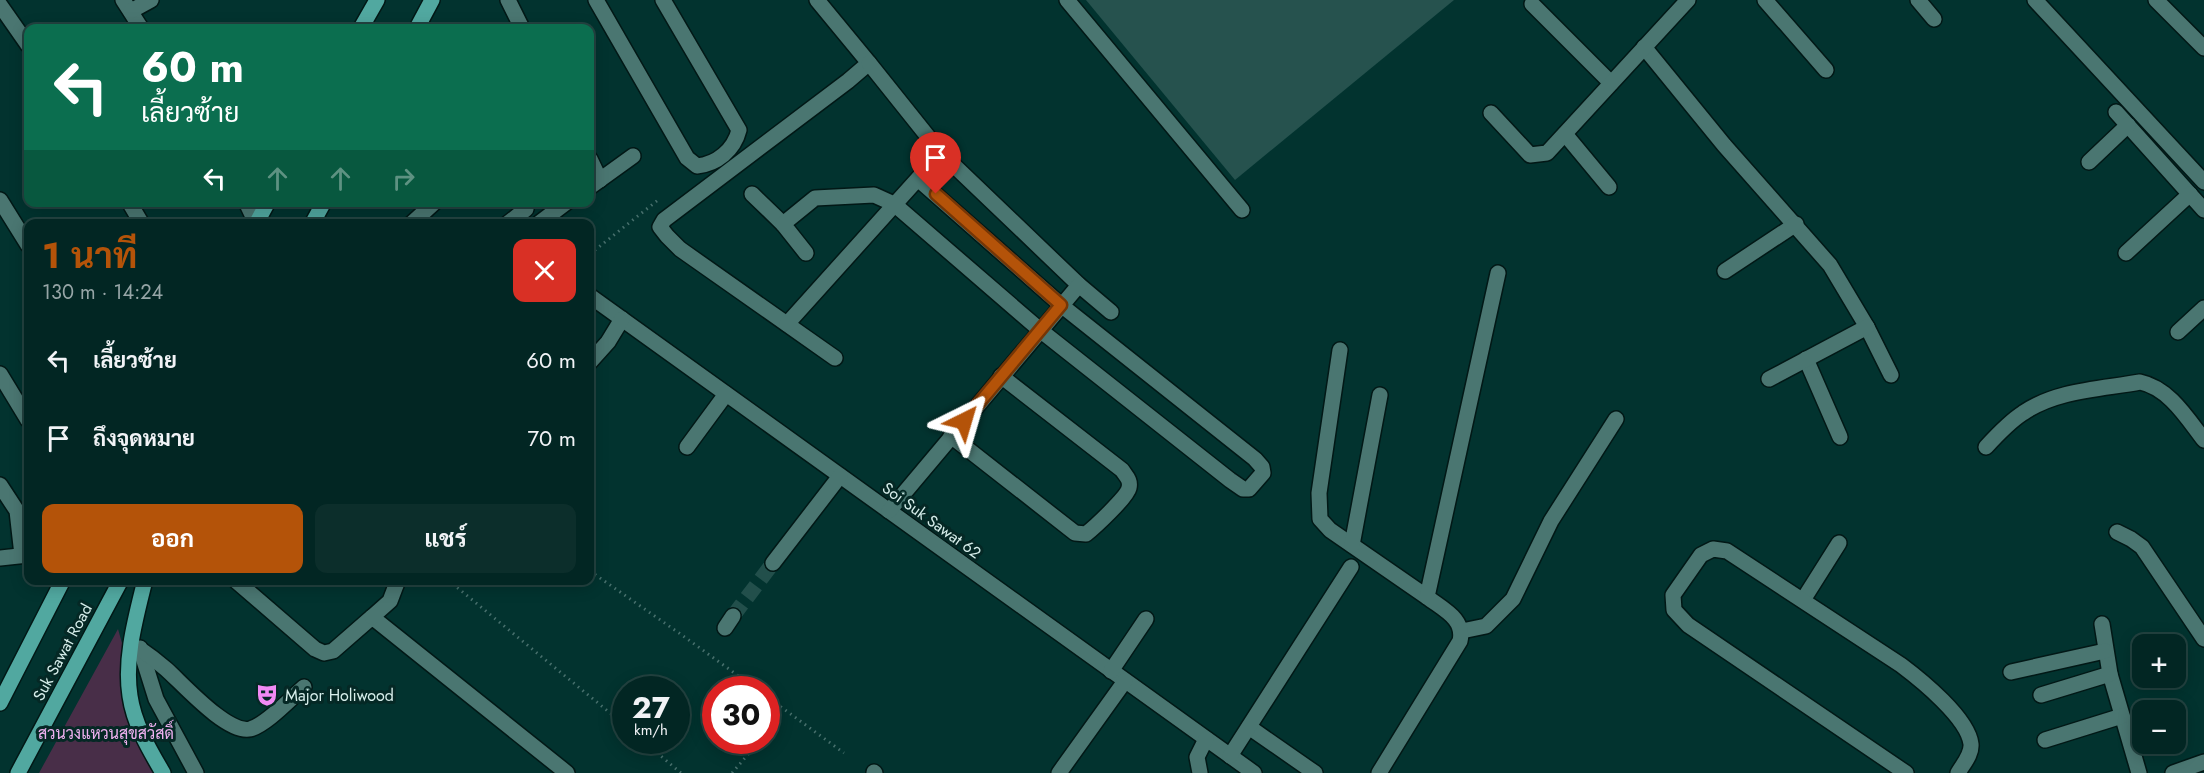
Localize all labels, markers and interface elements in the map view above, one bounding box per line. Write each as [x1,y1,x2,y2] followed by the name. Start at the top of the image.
[141,37,244,98] text: 60 m
[42,48,120,126] icon: left
[141,93,239,132] text: เลี้ยวซ้าย
[910,132,961,194] pin
[919,141,952,174] icon: arrive
[198,162,231,195] icon: left
[261,162,294,195] icon: ahead
[324,162,357,195] icon: ahead
[387,162,420,195] icon: right
[42,229,137,281] text: 1 นาที
[513,239,576,302] button: close
[42,278,163,307] text: 130 m · 14:24
[42,344,75,377] icon: left
[93,344,177,376] text: เลี้ยวซ้าย
[526,344,576,376] text: 60 m
[932,389,996,453] position arrow
[42,422,75,455] icon: arrive
[93,422,195,454] text: ถึงจุดหมาย
[527,422,576,454] text: 70 m
[877,477,986,564] street label: Soi Suk Sawat 62
[42,504,303,573] button: ออก
[315,504,576,573] button: แชร์
[27,600,98,705] street label: Suk Sawat Road
[2132,634,2186,754] map controls
[2132,634,2186,688] button: +
[702,676,780,754] speed limit sign: 30
[254,682,280,708] theatre icon: Major Holiwood
[285,684,394,707] place label: Major Holiwood
[632,686,670,729] text: 27
[2132,700,2186,754] button: −
[38,719,174,745] park label: สวนวงแหวนสุขสวัสดิ์
[634,719,668,741] text: km/h

